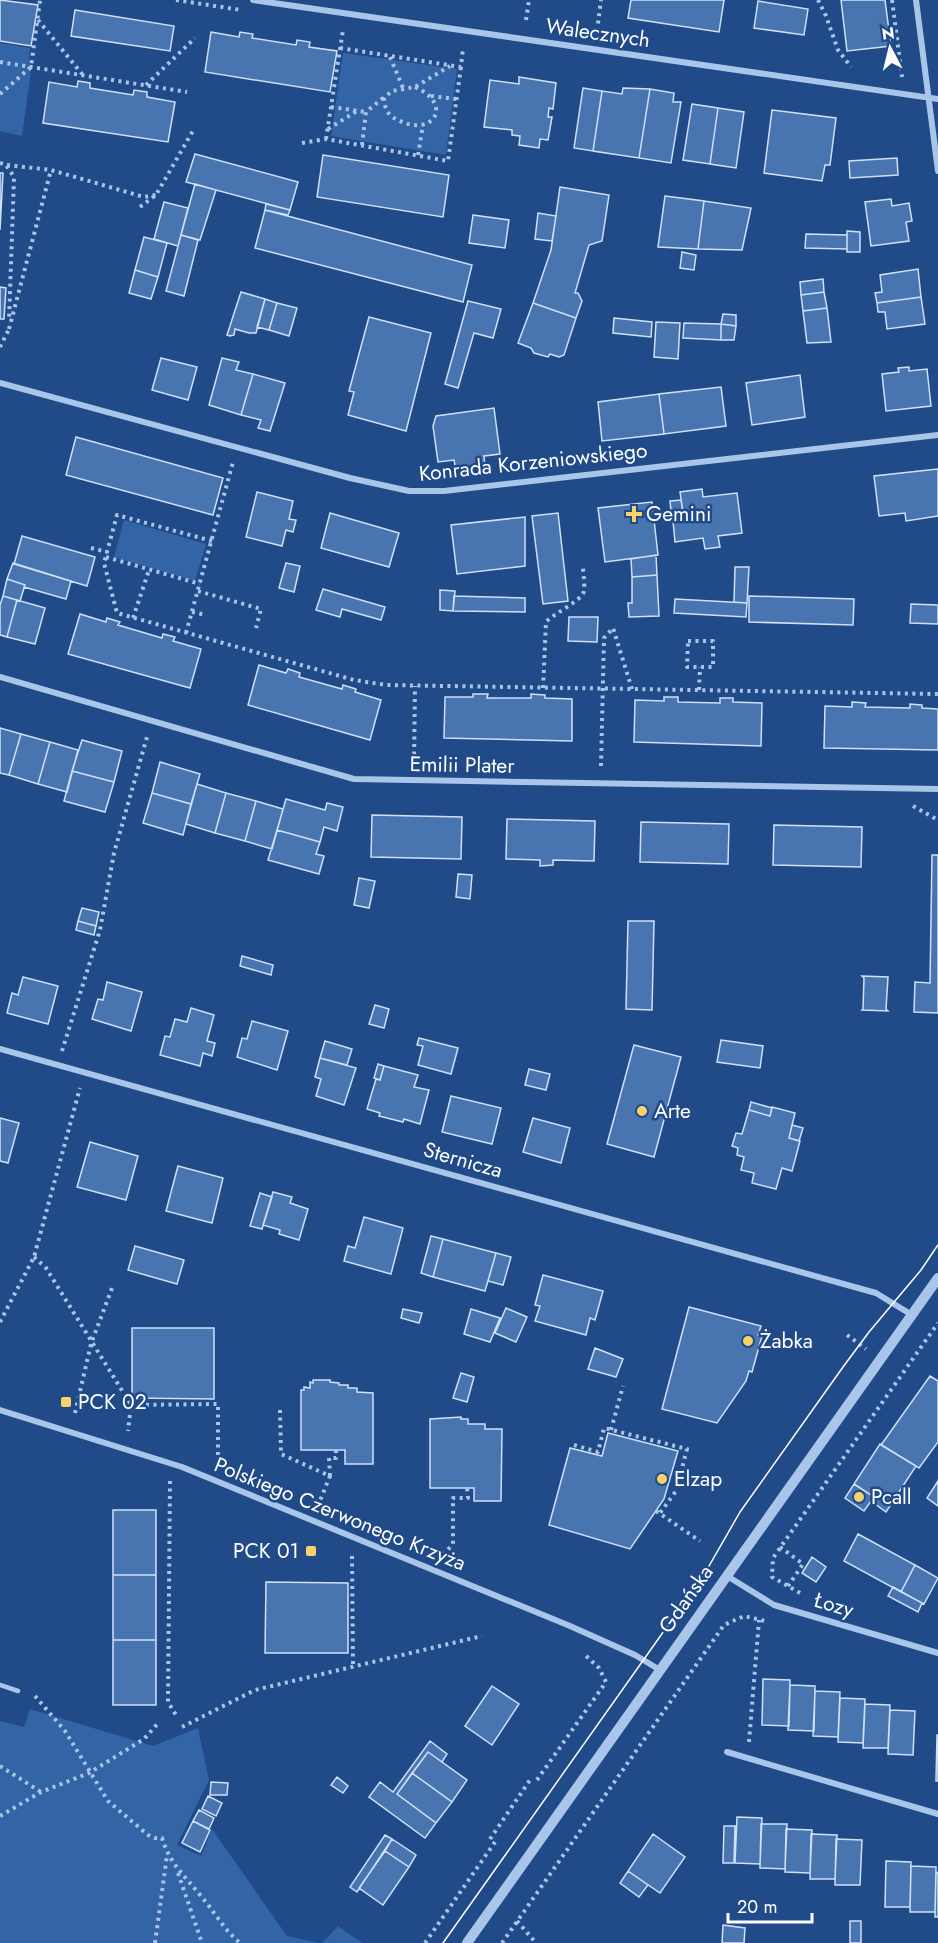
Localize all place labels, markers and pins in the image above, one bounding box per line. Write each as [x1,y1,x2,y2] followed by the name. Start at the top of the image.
[646,499,711,529] place label: Gemini
[627,507,641,521] marker: Gemini
[654,1096,691,1126] place label: Arte
[635,1104,649,1118] marker: Arte
[760,1326,813,1356] place label: Żabka
[741,1334,755,1348] marker: Żabka
[78,1387,147,1417] place label: PCK 02
[59,1395,73,1409] marker: PCK 02
[674,1464,722,1494] place label: Elzap
[655,1472,669,1486] marker: Elzap
[871,1482,912,1512] place label: Pcall
[852,1490,866,1504] marker: Pcall
[233,1536,299,1566] place label: PCK 01
[304,1544,318,1558] marker: PCK 01

